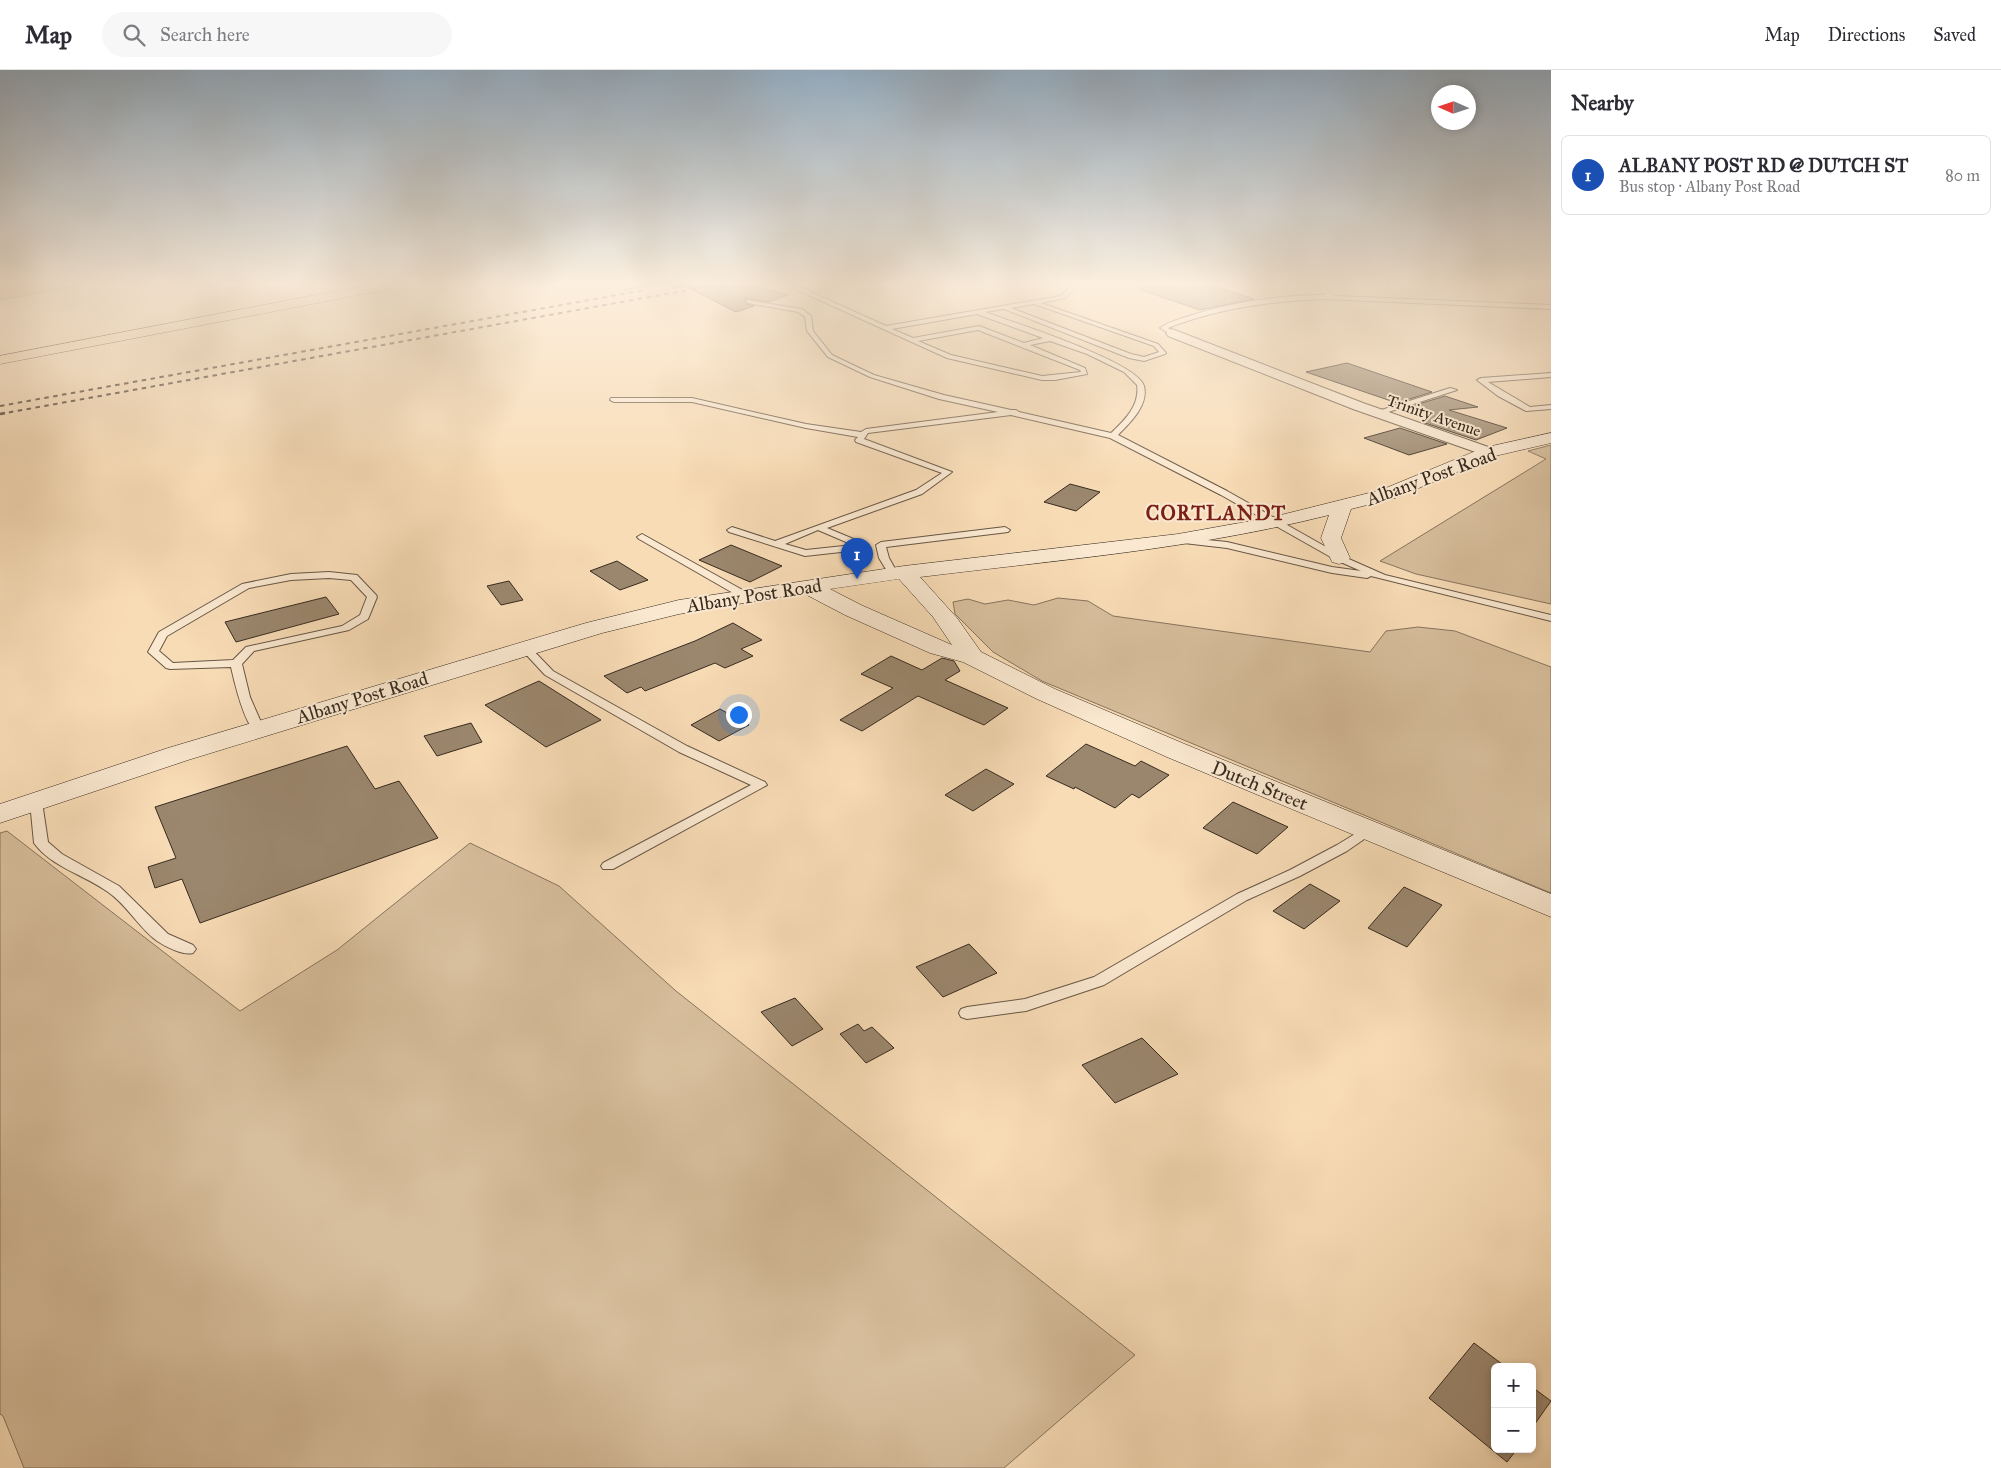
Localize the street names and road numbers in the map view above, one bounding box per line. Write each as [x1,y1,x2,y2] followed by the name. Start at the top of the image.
[1384,390,1484,441] street label: Trinity Avenue
[1362,442,1500,511] street label: Albany Post Road
[684,573,824,618] street label: Albany Post Road
[293,666,431,729] street label: Albany Post Road
[1208,756,1312,815] street label: Dutch Street

